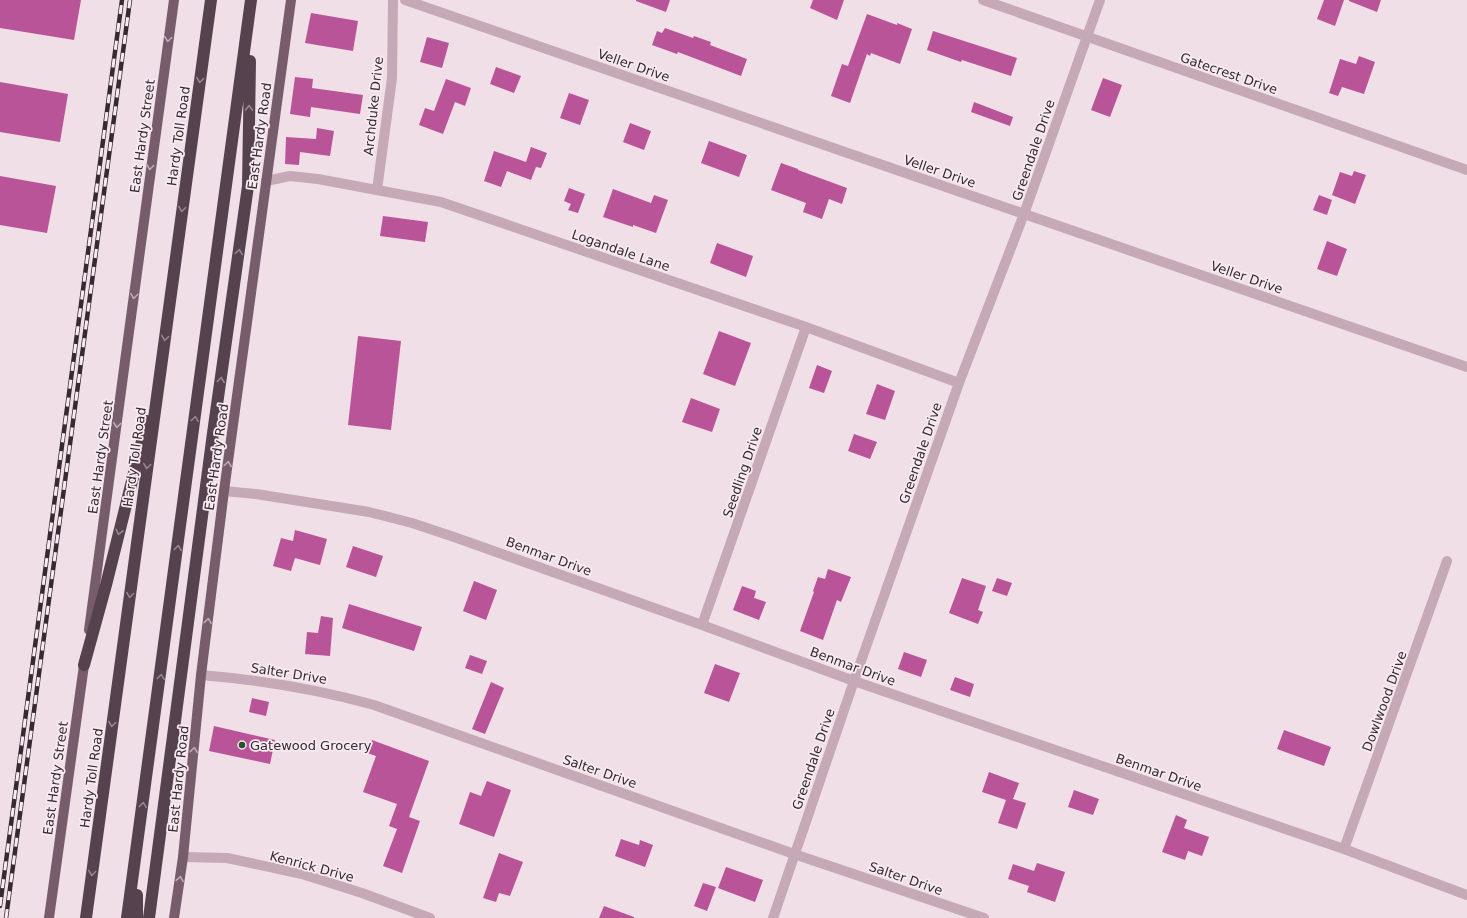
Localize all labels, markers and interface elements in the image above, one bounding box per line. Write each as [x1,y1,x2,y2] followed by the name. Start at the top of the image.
[164,36,173,42] one-way arrow
[596,46,672,85] street label: Veller Drive
[1178,50,1280,97] street label: Gatecrest Drive
[361,56,386,156] street label: Archduke Drive
[196,77,205,83] one-way arrow
[127,78,158,194] street label: East Hardy Street
[245,82,274,190] street label: East Hardy Road
[164,85,193,187] street label: Hardy Toll Road
[1009,98,1058,203] street label: Greendale Drive
[245,105,253,111] one-way arrow
[902,152,978,191] street label: Veller Drive
[146,164,155,170] one-way arrow
[178,206,187,212] one-way arrow
[570,227,672,274] street label: Logandale Lane
[234,249,243,255] one-way arrow
[1209,258,1285,297] street label: Veller Drive
[130,293,139,299] one-way arrow
[161,335,170,341] one-way arrow
[216,377,225,384] one-way arrow
[85,399,116,515] street label: East Hardy Street
[896,401,945,506] street label: Greendale Drive
[202,403,231,511] street label: East Hardy Road
[120,406,149,508] street label: Hardy Toll Road
[190,416,199,422] one-way arrow
[113,422,122,428] one-way arrow
[720,425,765,520] street label: Seedling Drive
[223,461,232,467] one-way arrow
[143,463,152,469] one-way arrow
[115,528,124,535] one-way arrow
[504,534,594,579] street label: Benmar Drive
[173,545,182,551] one-way arrow
[126,592,135,598] one-way arrow
[203,618,212,624] one-way arrow
[808,644,898,689] street label: Benmar Drive
[1359,649,1410,753] street label: Dowlwood Drive
[250,660,328,687] street label: Salter Drive
[156,674,165,680] one-way arrow
[789,707,838,812] street label: Greendale Drive
[40,720,71,836] street label: East Hardy Street
[108,720,117,727] one-way arrow
[165,725,192,833] street label: East Hardy Road
[77,727,106,829] street label: Hardy Toll Road
[250,738,372,753] place label: Gatewood Grocery
[237,740,247,750] marker: Gatewood Grocery
[189,747,198,753] one-way arrow
[1114,751,1204,794] street label: Benmar Drive
[561,752,639,791] street label: Salter Drive
[138,802,147,809] one-way arrow
[268,848,356,885] street label: Kenrick Drive
[867,859,945,898] street label: Salter Drive
[88,870,97,876] one-way arrow
[175,876,184,883] one-way arrow

